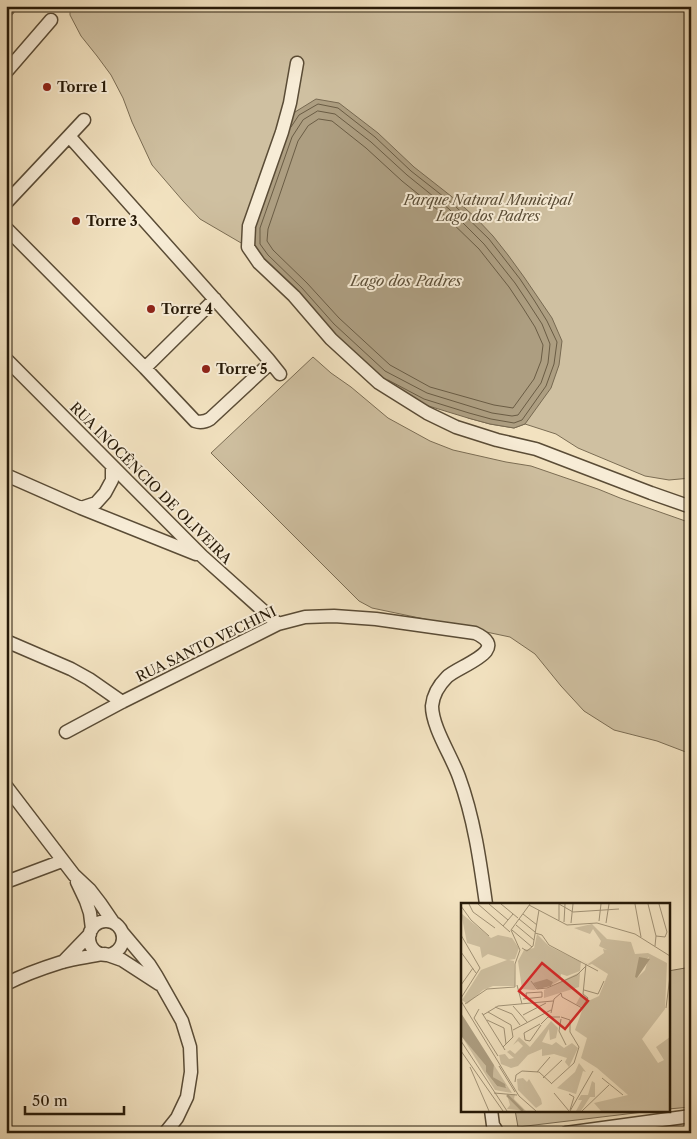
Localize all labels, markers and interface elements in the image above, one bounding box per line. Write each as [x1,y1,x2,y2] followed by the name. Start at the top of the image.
[57,78,108,96] place label: Torre 1
[41,81,53,93] marker: Torre 1
[403,191,574,225] park label: Parque Natural Municipal Lago dos Padres
[86,212,138,230] place label: Torre 3
[70,215,82,227] marker: Torre 3
[349,271,462,290] water label: Lago dos Padres
[161,300,213,318] place label: Torre 4
[145,303,157,315] marker: Torre 4
[216,360,268,378] place label: Torre 5
[200,363,212,375] marker: Torre 5
[66,398,236,568] street label: RUA INOCÊNCIO DE OLIVEIRA
[133,602,279,686] street label: RUA SANTO VECHINI
[461,903,670,1112] inset map
[25,1084,124,1116] scale bar
[32,1091,68,1110] text: 50 m

